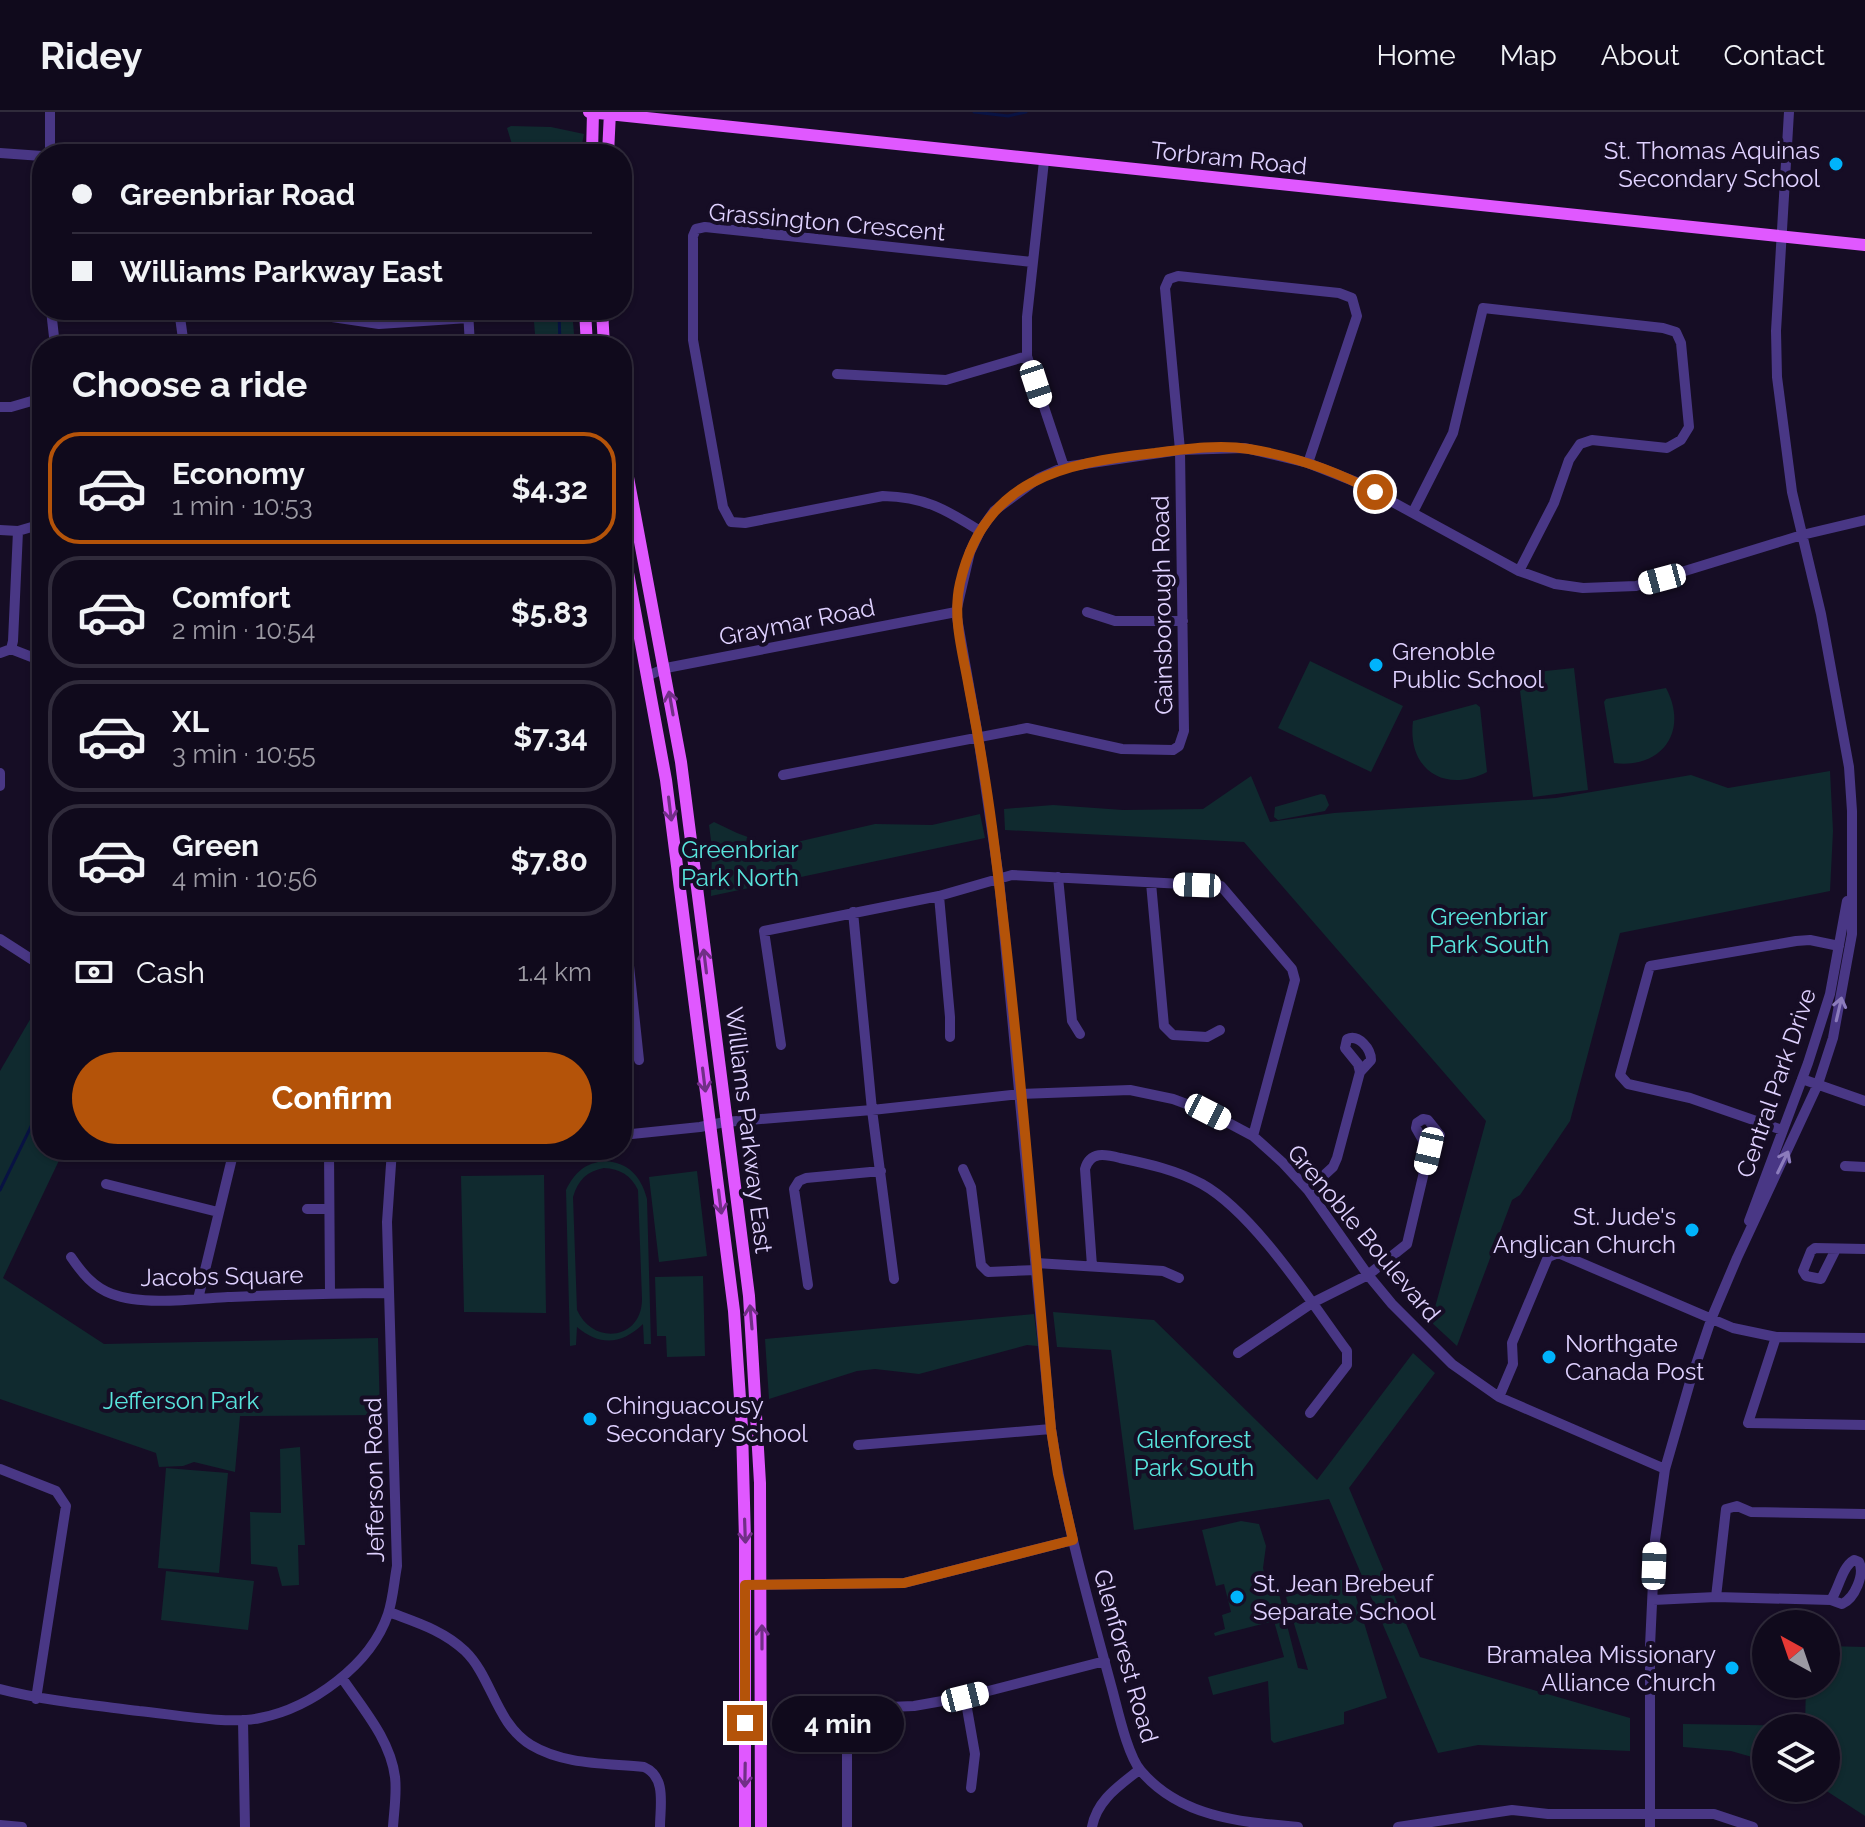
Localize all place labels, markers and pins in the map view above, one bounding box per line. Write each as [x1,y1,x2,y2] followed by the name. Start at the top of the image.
[1604,136,1820,193] place label: St. Thomas Aquinas Secondary School
[1827,155,1845,173] marker: St. Thomas Aquinas Secondary School
[1392,637,1544,694] place label: Grenoble Public School
[1367,656,1385,674] marker: Grenoble Public School
[1493,1202,1676,1259] place label: St. Jude's Anglican Church
[1683,1221,1701,1239] marker: St. Jude's Anglican Church
[1565,1329,1704,1386] place label: Northgate Canada Post
[1540,1348,1558,1366] marker: Northgate Canada Post
[606,1391,808,1448] place label: Chinguacousy Secondary School
[581,1410,599,1428] marker: Chinguacousy Secondary School
[1253,1569,1436,1626] place label: St. Jean Brebeuf Separate School
[1228,1588,1246,1606] marker: St. Jean Brebeuf Separate School
[1486,1640,1716,1697] place label: Bramalea Missionary Alliance Church
[1723,1659,1741,1677] marker: Bramalea Missionary Alliance Church

